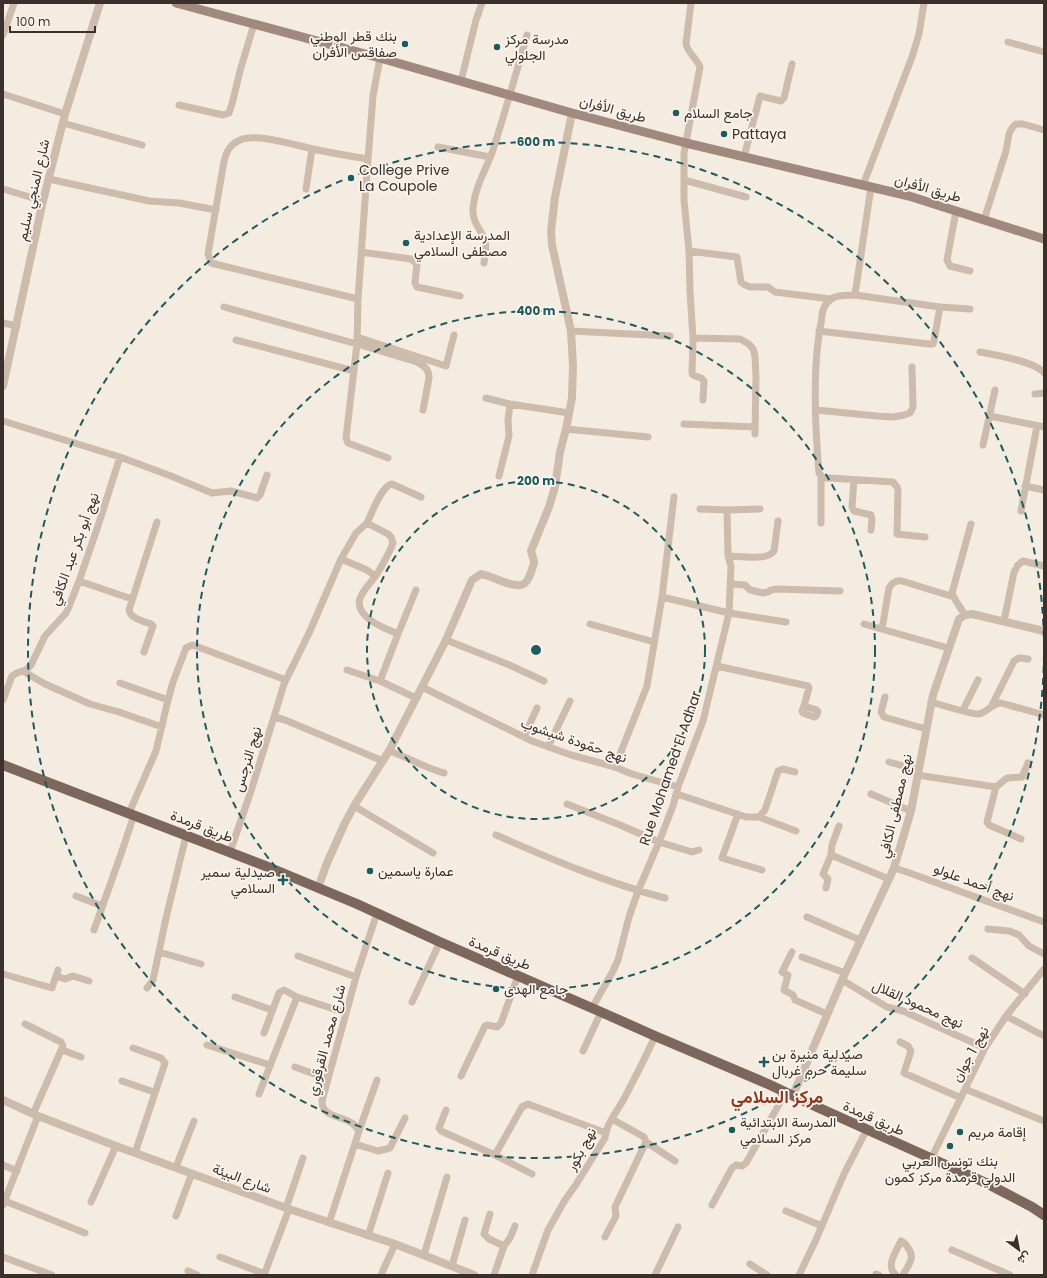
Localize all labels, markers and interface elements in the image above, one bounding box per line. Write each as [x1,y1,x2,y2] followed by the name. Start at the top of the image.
[10,8,95,34] scale bar
[16,13,50,30] text: 100 m
[310,26,397,62] place label: بنك قطر الوطني صفاقس الأفران
[504,29,569,67] place label: مدرسة مركز الجلولي
[400,39,410,49] marker: بنك قطر الوطني صفاقس الأفران
[492,42,502,52] marker: مدرسة مركز الجلولي
[577,91,649,127] street label: طريق الأفران
[684,103,753,124] place label: جامع السلام
[671,108,681,118] marker: جامع السلام
[732,124,787,144] place label: Pattaya
[719,129,729,139] marker: Pattaya
[517,133,556,150] text: 600 m
[12,137,56,243] street label: شارع المنجي سليم
[359,160,450,196] place label: College Prive La Coupole
[892,169,964,207] street label: طريق الأفران
[346,173,356,183] marker: College Prive La Coupole
[414,225,510,263] place label: المدرسة الإعدادية مصطفى السلامي
[401,238,411,248] marker: المدرسة الإعدادية مصطفى السلامي
[516,302,556,319] text: 400 m
[517,472,555,489] text: 200 m
[44,490,106,609] street label: نهج أبو بكر عبد الكافي
[529,643,543,657] centre of rings
[634,688,706,848] street label: Rue Mohamed El Adhar
[518,712,630,768] street label: نهج حمّودة شبشوب
[228,724,267,794] street label: نهج النرجس
[873,752,919,861] street label: نهج مصطفى الكافي
[168,805,236,847] street label: طريق قرمدة
[931,858,1017,907] street label: نهج أحمد علولو
[378,861,454,881] place label: عمارة ياسمين
[200,862,275,900] place label: صيدلية سمير السلامي
[365,866,375,876] marker: عمارة ياسمين
[278,875,288,885] marker: صيدلية سمير السلامي
[466,931,534,975] street label: طريق قرمدة
[869,975,967,1034] street label: نهج محمود القلال
[504,979,568,1000] place label: جامع الهدى
[302,982,352,1098] street label: شارع محمد القرقوري
[491,984,501,994] marker: جامع الهدى
[946,1023,994,1086] street label: نهج 1 جوان
[772,1044,866,1080] place label: صيدلية منيرة بن سليمة حرم غربال
[759,1057,769,1067] marker: صيدلية منيرة بن سليمة حرم غربال
[731,1084,824,1112] district label: مركز السلامي
[840,1096,908,1140] street label: طريق قرمدة
[740,1112,836,1150] place label: المدرسة الابتدائية مركز السلامي
[968,1122,1026,1142] place label: إقامة مريم
[560,1124,602,1176] street label: نهج بكور
[727,1125,737,1135] marker: المدرسة الابتدائية مركز السلامي
[955,1127,965,1137] marker: إقامة مريم
[945,1141,955,1151] marker: بنك تونس العربي الدولي قرمدة مركز كمون
[885,1151,1015,1189] place label: بنك تونس العربي الدولي قرمدة مركز كمون
[209,1158,274,1199] street label: شارع البيئة
[999,1230,1039,1270] north arrow
[1014,1248,1034,1269] text: ش

